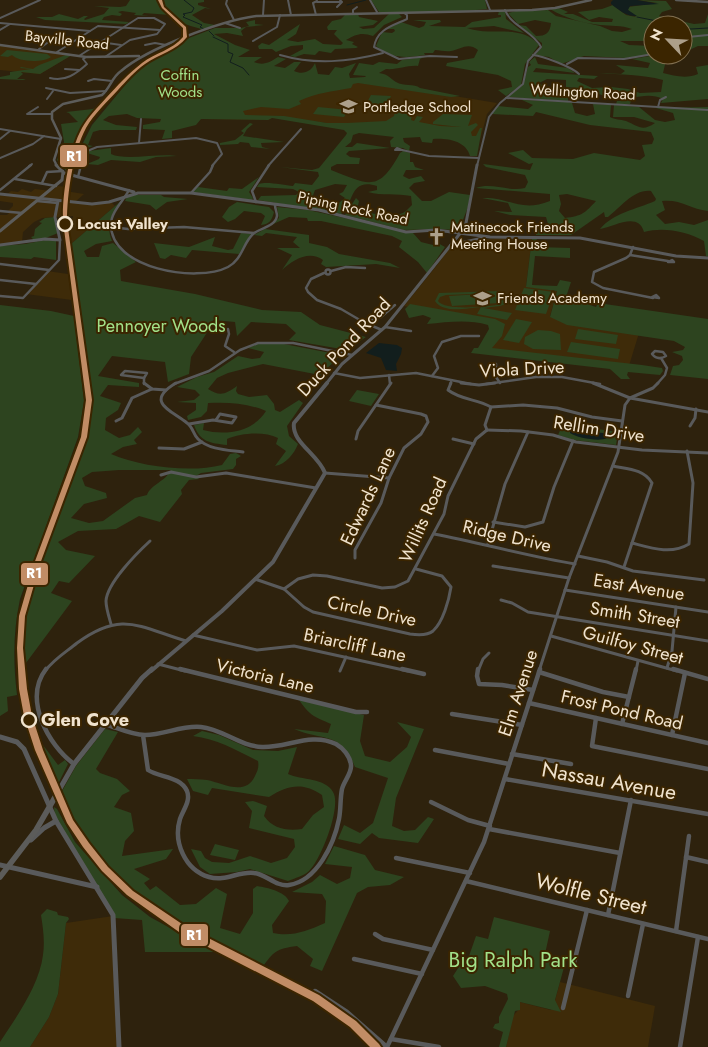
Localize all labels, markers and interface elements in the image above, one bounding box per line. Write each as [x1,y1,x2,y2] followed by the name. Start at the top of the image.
[643,15,693,65] north arrow
[24,25,110,55] street label: Bayville Road
[645,25,668,44] text: N
[158,64,202,103] park label: Coffin Woods
[530,78,636,106] street label: Wellington Road
[363,96,471,118] place label: Portledge School
[339,97,359,117] school or university icon: Portledge School
[59,144,88,168] line badge: R1
[66,146,82,166] text: R1
[296,186,410,230] street label: Piping Rock Road
[77,213,168,235] place label: Locust Valley
[57,216,73,232] marker: Locust Valley
[451,216,574,255] place label: Matinecock Friends Meeting House
[427,226,447,246] church icon: Matinecock Friends Meeting House
[497,287,607,309] place label: Friends Academy
[473,288,493,308] school or university icon: Friends Academy
[291,292,397,402] street label: Duck Pond Road
[96,313,226,339] park label: Pennoyer Woods
[479,354,565,384] street label: Viola Drive
[552,409,646,449] street label: Rellim Drive
[334,443,402,549] street label: Edwards Lane
[393,473,453,567] street label: Willits Road
[460,513,554,559] street label: Ridge Drive
[20,562,49,586] line badge: R1
[26,563,42,583] text: R1
[592,567,686,607] street label: East Avenue
[325,589,419,633] street label: Circle Drive
[588,595,682,635] street label: Smith Street
[580,619,687,671] street label: Guilfoy Street
[301,621,409,669] street label: Briarcliff Lane
[492,646,544,740] street label: Elm Avenue
[214,652,316,700] street label: Victoria Lane
[558,683,686,737] street label: Frost Pond Road
[41,707,129,733] place label: Glen Cove
[21,712,37,728] marker: Glen Cove
[539,754,679,808] street label: Nassau Avenue
[532,866,650,922] street label: Wolfle Street
[180,923,209,947] line badge: R1
[186,925,202,945] text: R1
[449,945,578,975] park label: Big Ralph Park

